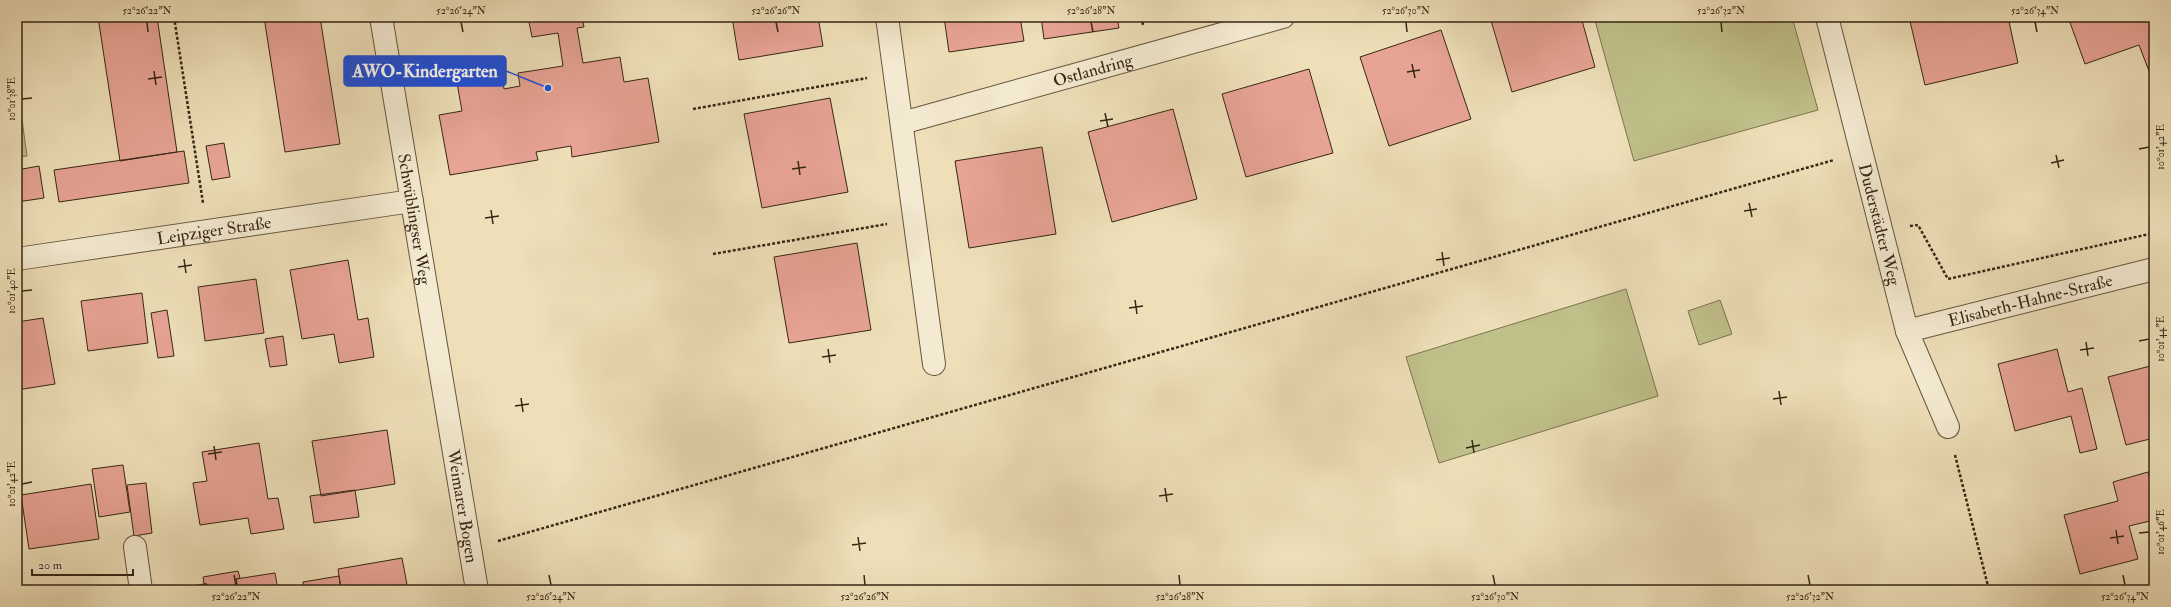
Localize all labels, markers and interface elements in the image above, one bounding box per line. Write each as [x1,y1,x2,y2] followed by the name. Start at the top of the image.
[122,5,172,17] text: 52°26'22"N
[436,5,486,17] text: 52°26'24"N
[751,5,801,17] text: 52°26'26"N
[1067,5,1115,17] text: 52°26'28"N
[1382,5,1430,17] text: 52°26'30"N
[1697,5,1745,17] text: 52°26'32"N
[2011,5,2059,17] text: 52°26'34"N
[1051,49,1136,91] street label: Ostlandring
[344,56,506,86] callout: AWO-Kindergarten
[351,60,499,83] text: AWO-Kindergarten
[6,77,18,121] text: 10°01'38"E
[2155,124,2167,170] text: 10°01'42"E
[394,152,436,287] street label: Schwüblingser Weg
[1854,161,1906,288] street label: Duderstädter Weg
[155,211,272,249] street label: Leipziger Straße
[6,268,18,314] text: 10°01'40"E
[1946,269,2115,331] street label: Elisabeth-Hahne-Straße
[2155,316,2167,362] text: 10°01'44"E
[443,447,483,565] street label: Weimarer Bogen
[6,461,18,507] text: 10°01'42"E
[2155,509,2167,555] text: 10°01'46"E
[32,551,133,577] scale bar
[38,558,63,573] text: 20 m
[211,591,261,603] text: 52°26'22"N
[526,591,576,603] text: 52°26'24"N
[840,591,890,603] text: 52°26'26"N
[1156,591,1204,603] text: 52°26'28"N
[1471,591,1519,603] text: 52°26'30"N
[1786,591,1834,603] text: 52°26'32"N
[2101,591,2149,603] text: 52°26'34"N

